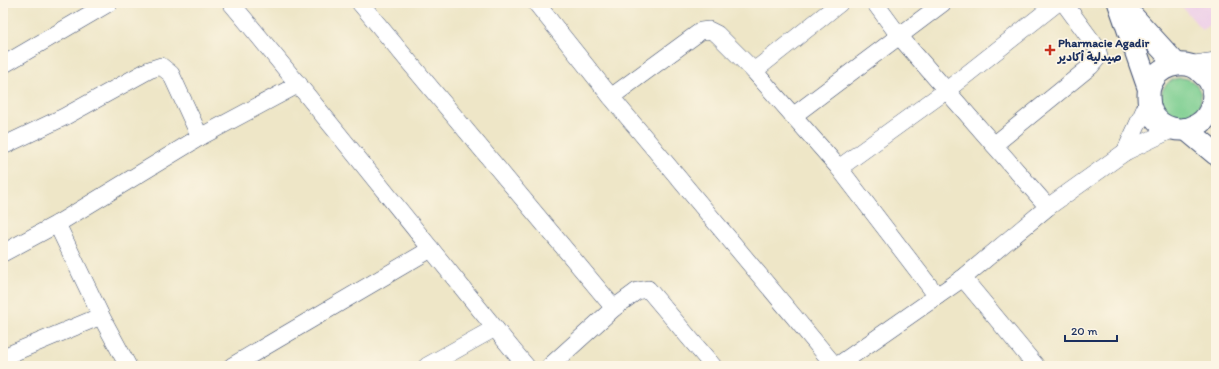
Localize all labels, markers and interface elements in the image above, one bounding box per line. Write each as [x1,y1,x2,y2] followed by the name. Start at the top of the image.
[1057,36,1149,64] place label: Pharmacie Agadir صيدلية أكادير
[1045,45,1055,55] marker: Pharmacie Agadir صيدلية أكادير
[1065,317,1117,343] scale bar
[1071,324,1098,338] text: 20 m

